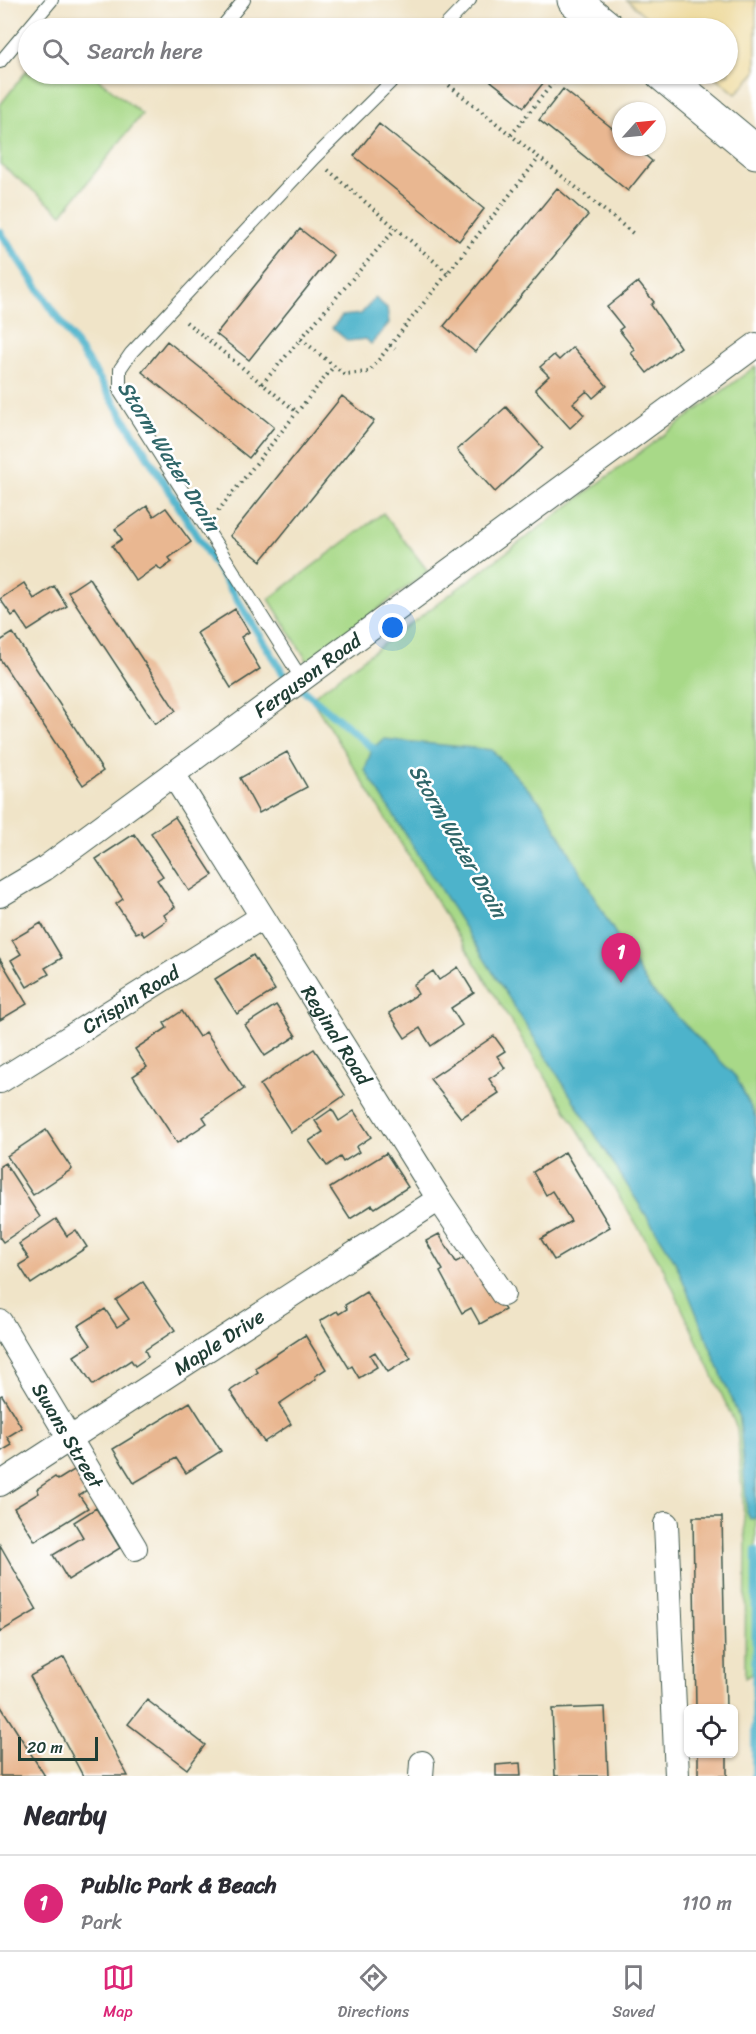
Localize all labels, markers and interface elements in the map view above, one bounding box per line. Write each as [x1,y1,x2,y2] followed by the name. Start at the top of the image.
[18,18,738,84] search box
[87,32,203,71] text: Search here
[39,35,72,68] icon: search
[612,102,666,156] north arrow
[107,373,232,541] water label: Storm Water Drain
[378,613,407,642] your location
[246,623,370,727] street label: Ferguson Road
[398,757,519,927] water label: Storm Water Drain
[602,934,640,983] pin: 1
[75,954,188,1043] street label: Crispin Road
[292,978,382,1093] street label: Reginal Road
[166,1299,272,1385] street label: Maple Drive
[22,1375,114,1496] street label: Swans Street
[684,1704,738,1758] map controls
[684,1704,738,1758] button: locate
[27,1733,63,1762] text: 20 m
[18,1734,98,1762] scale bar
[24,1792,106,1838] text: Nearby
[81,1866,277,1905] text: Public Park & Beach
[39,1886,48,1921] text: 1
[682,1886,732,1921] text: 110 m
[81,1905,122,1940] text: Park
[102,1961,135,2026] tab: Map
[338,1961,409,2026] tab: Directions
[612,1961,654,2026] tab: Saved

